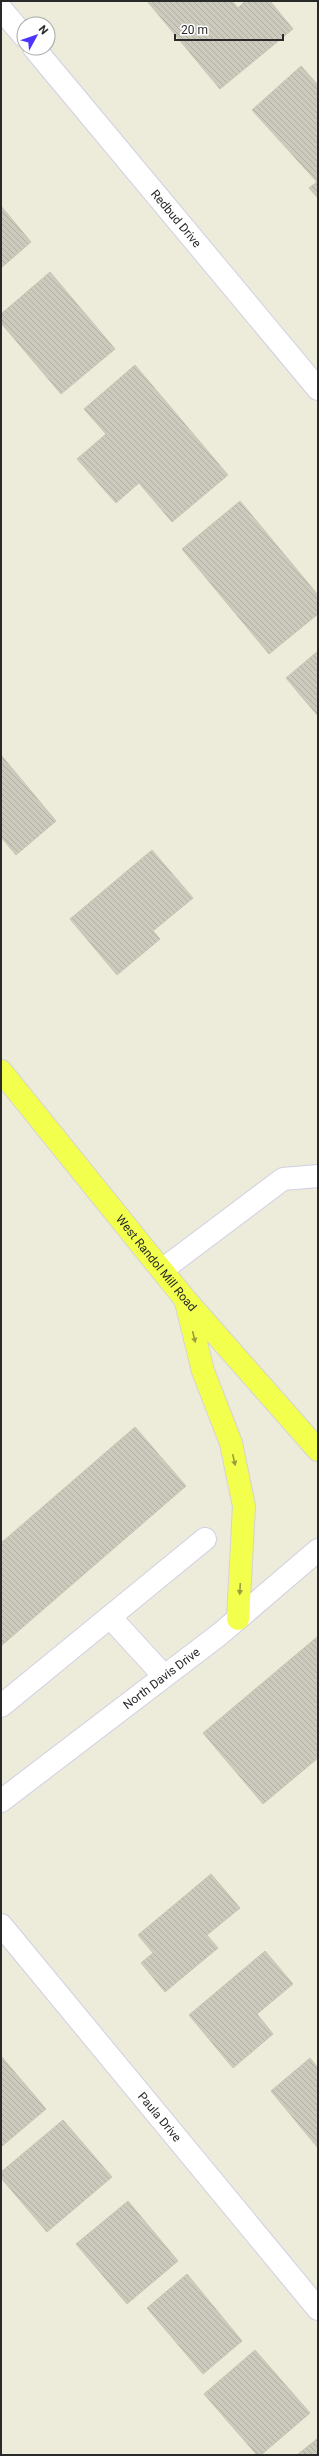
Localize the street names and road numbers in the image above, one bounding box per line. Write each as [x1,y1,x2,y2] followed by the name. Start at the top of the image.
[148,187,204,250] street label: Redbud Drive
[113,1212,199,1314] street label: West Randol Mill Road
[121,1645,203,1712] street label: North Davis Drive
[135,2089,184,2145] street label: Paula Drive

